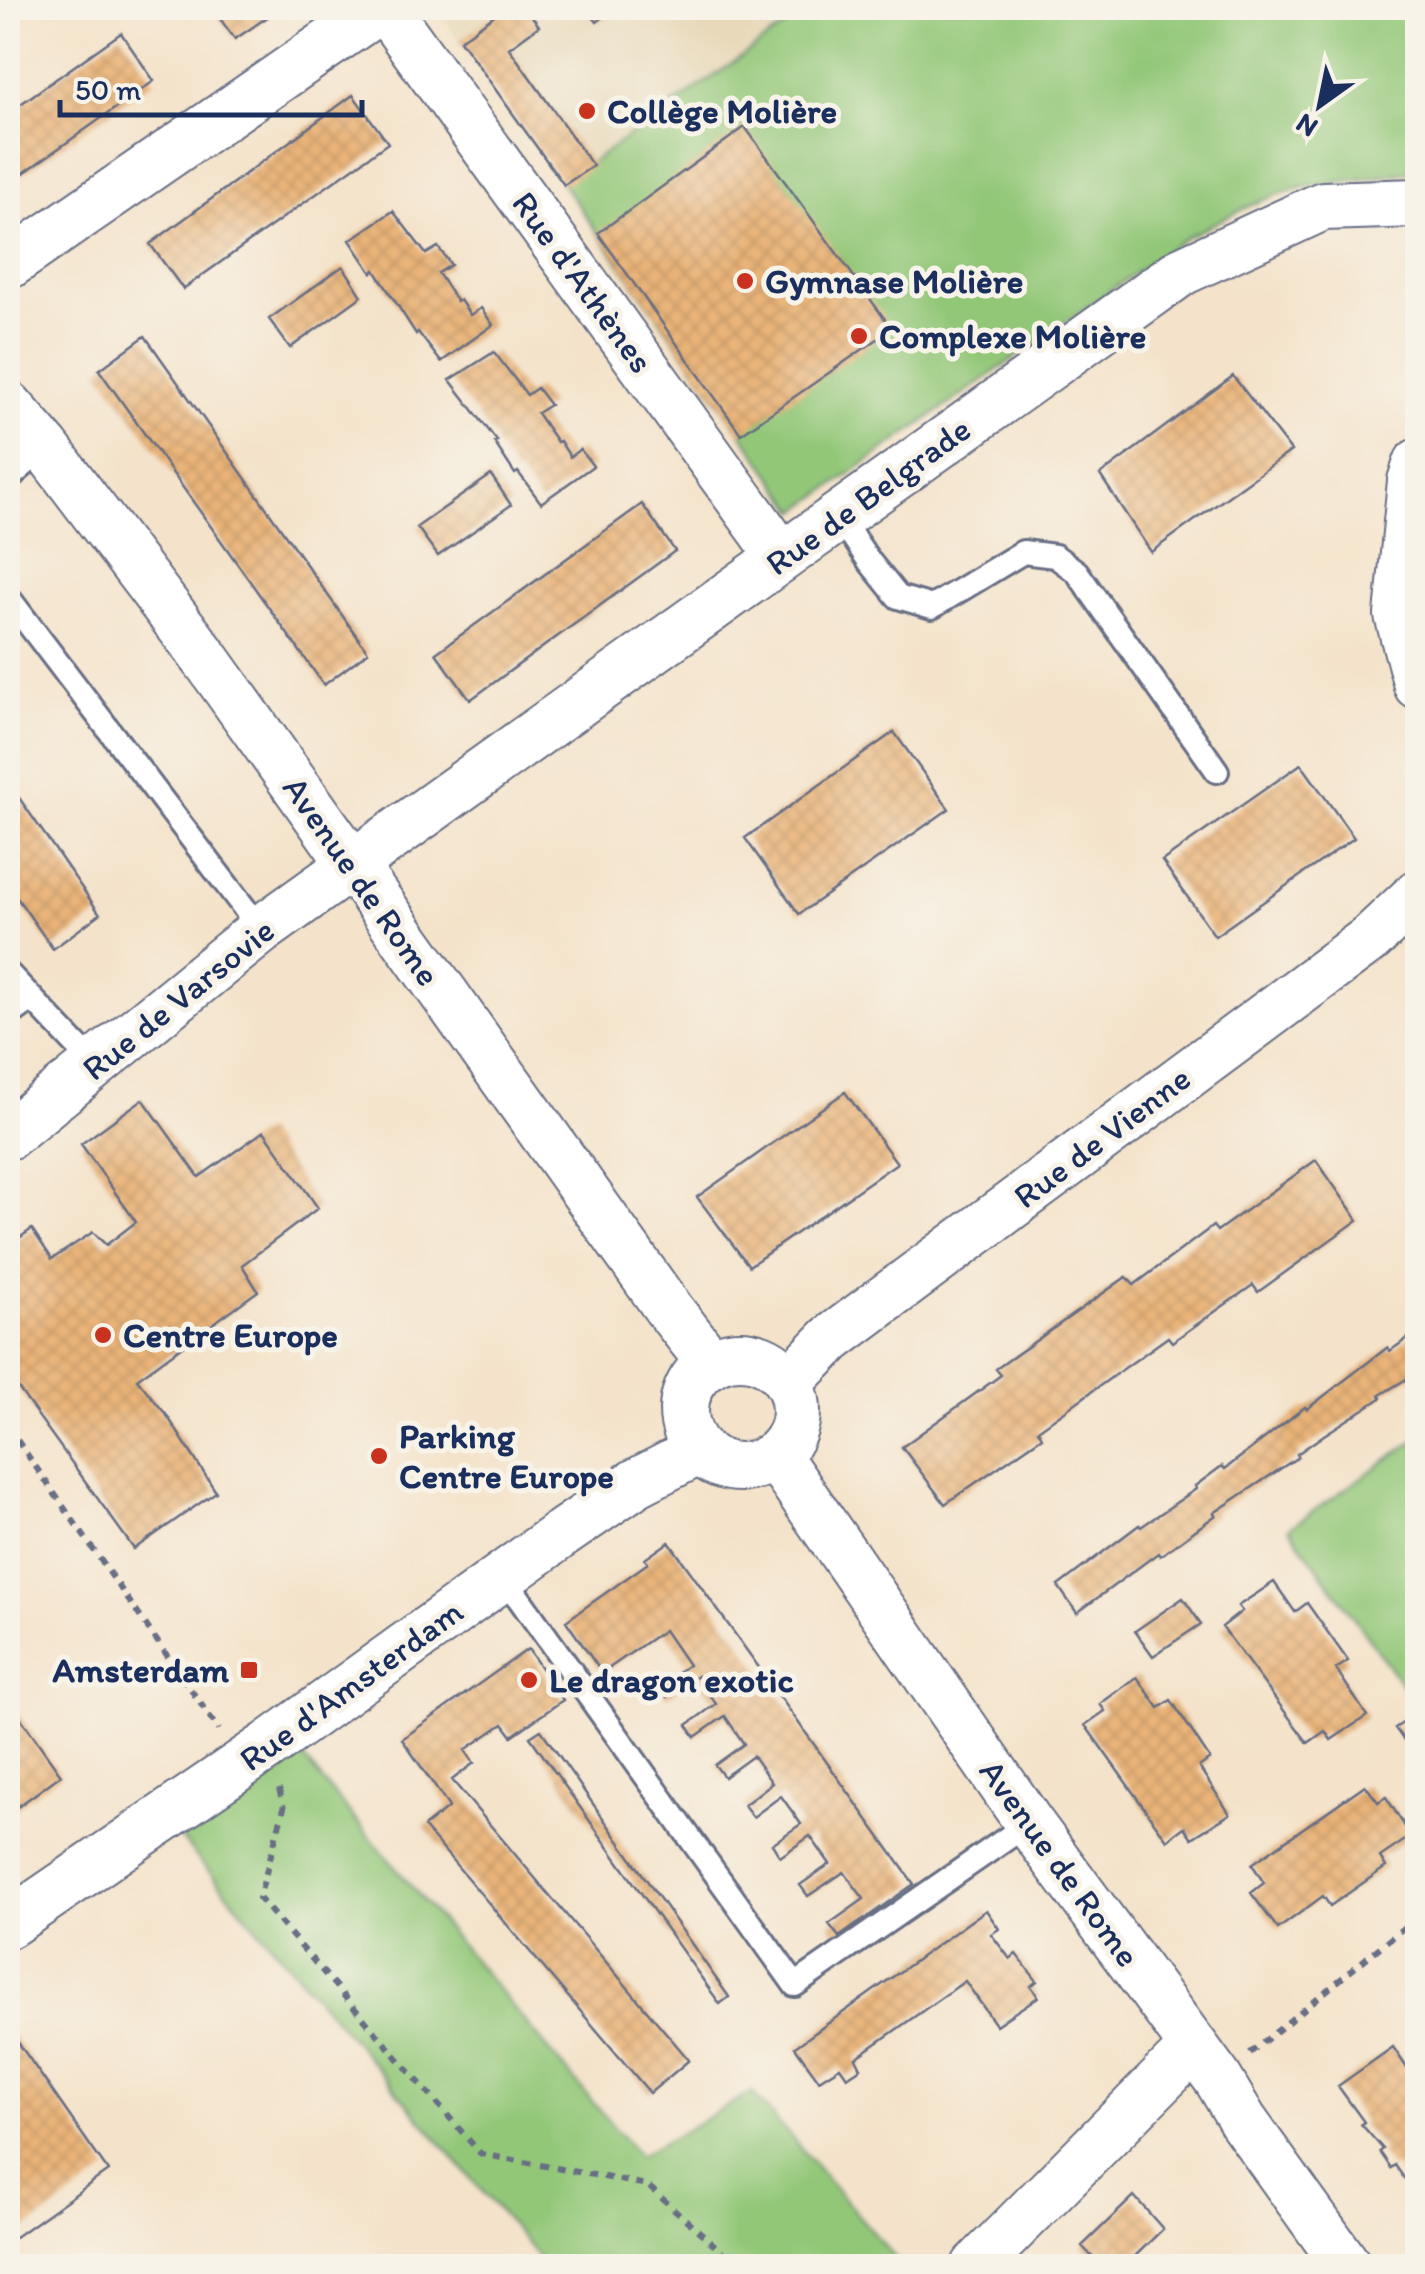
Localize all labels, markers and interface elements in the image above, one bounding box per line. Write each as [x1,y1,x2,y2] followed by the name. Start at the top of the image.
[60,55,362,117] scale bar
[1270,55,1370,155] north arrow
[75,71,141,108] text: 50 m
[607,90,837,132] place label: Collège Molière
[576,100,598,122] marker: Collège Molière
[1289,107,1324,145] text: N
[503,183,663,381] street label: Rue d'Athènes
[765,260,1023,302] place label: Gymnase Molière
[734,270,756,292] marker: Gymnase Molière
[879,315,1146,357] place label: Complexe Molière
[848,325,870,347] marker: Complexe Molière
[757,408,979,584] street label: Rue de Belgrade
[274,768,450,994] street label: Avenue de Rome
[73,909,283,1089] street label: Rue de Varsovie
[1005,1057,1199,1217] street label: Rue de Vienne
[123,1314,338,1356] place label: Centre Europe
[92,1324,114,1346] marker: Centre Europe
[399,1415,614,1497] place label: Parking Centre Europe
[368,1445,390,1467] marker: Parking Centre Europe
[231,1590,471,1780] street label: Rue d'Amsterdam
[52,1649,230,1691] place label: Amsterdam
[238,1659,260,1681] marker: Amsterdam
[549,1659,794,1701] place label: Le dragon exotic
[518,1669,540,1691] marker: Le dragon exotic
[971,1751,1149,1975] street label: Avenue de Rome

